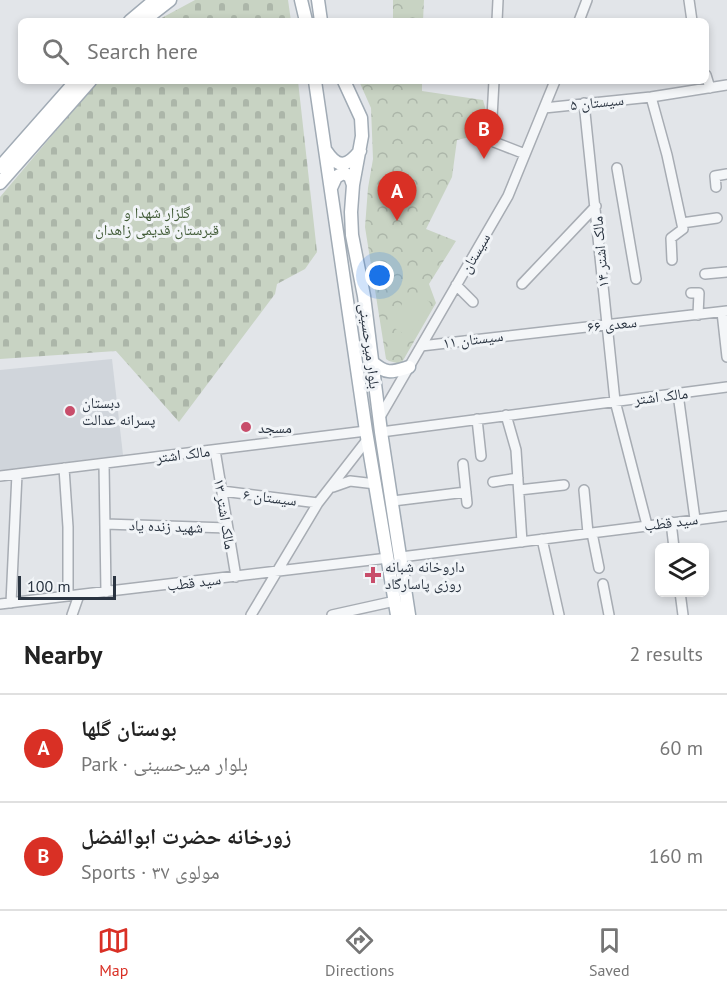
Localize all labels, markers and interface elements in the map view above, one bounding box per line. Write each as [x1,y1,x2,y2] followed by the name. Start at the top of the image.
[18,18,709,84] search box
[39,35,72,68] icon: search
[87,37,198,65] text: Search here
[569,90,625,115] street label: سیستان ۵
[464,110,504,159] pin: B
[378,172,416,221] pin: A
[95,203,219,240] park label: گلزار شهدا و قبرستان قدیمی زاهدان
[587,215,613,289] street label: مالک اشتر ۱۴
[456,229,495,277] street label: سیستان
[365,261,394,290] your location
[354,302,385,390] street label: بلوار میرحسینی
[586,312,638,337] street label: سعدی ۶۶
[442,326,505,353] street label: سیستان ۱۱
[632,383,689,409] street label: مالک اشتر
[82,393,155,429] place label: دبستان پسرانه عدالت
[63,404,77,418] marker: دبستان پسرانه عدالت
[258,418,292,437] place label: مسجد
[239,420,253,434] marker: مسجد
[154,441,211,467] street label: مالک اشتر
[210,477,240,551] street label: مالک اشتر ۱۳
[242,484,298,511] street label: سیستان ۶
[643,509,699,535] street label: سید قطب
[128,515,204,537] street label: شهید زنده یاد
[655,543,709,597] map controls
[655,543,709,597] button: layers
[385,557,465,594] place label: داروخانه شبانه روزی پاسارگاد
[366,568,380,582] marker: داروخانه شبانه روزی پاسارگاد
[166,569,222,595] street label: سید قطب
[18,573,116,600] scale bar
[27,576,70,596] text: 100 m
[24,638,102,671] text: Nearby
[630,641,703,667] text: 2 results
[81,714,177,742] text: بوستان گلها
[37,735,50,761] text: A
[660,735,703,761] text: 60 m
[81,751,248,777] text: Park · بلوار میرحسینی
[81,822,291,850] text: زورخانه حضرت ابوالفضل
[38,843,49,869] text: B
[649,843,703,869] text: 160 m
[81,859,220,885] text: Sports · مولوی ۳۷
[97,924,130,980] tab: Map
[325,924,394,980] tab: Directions
[589,924,630,980] tab: Saved

